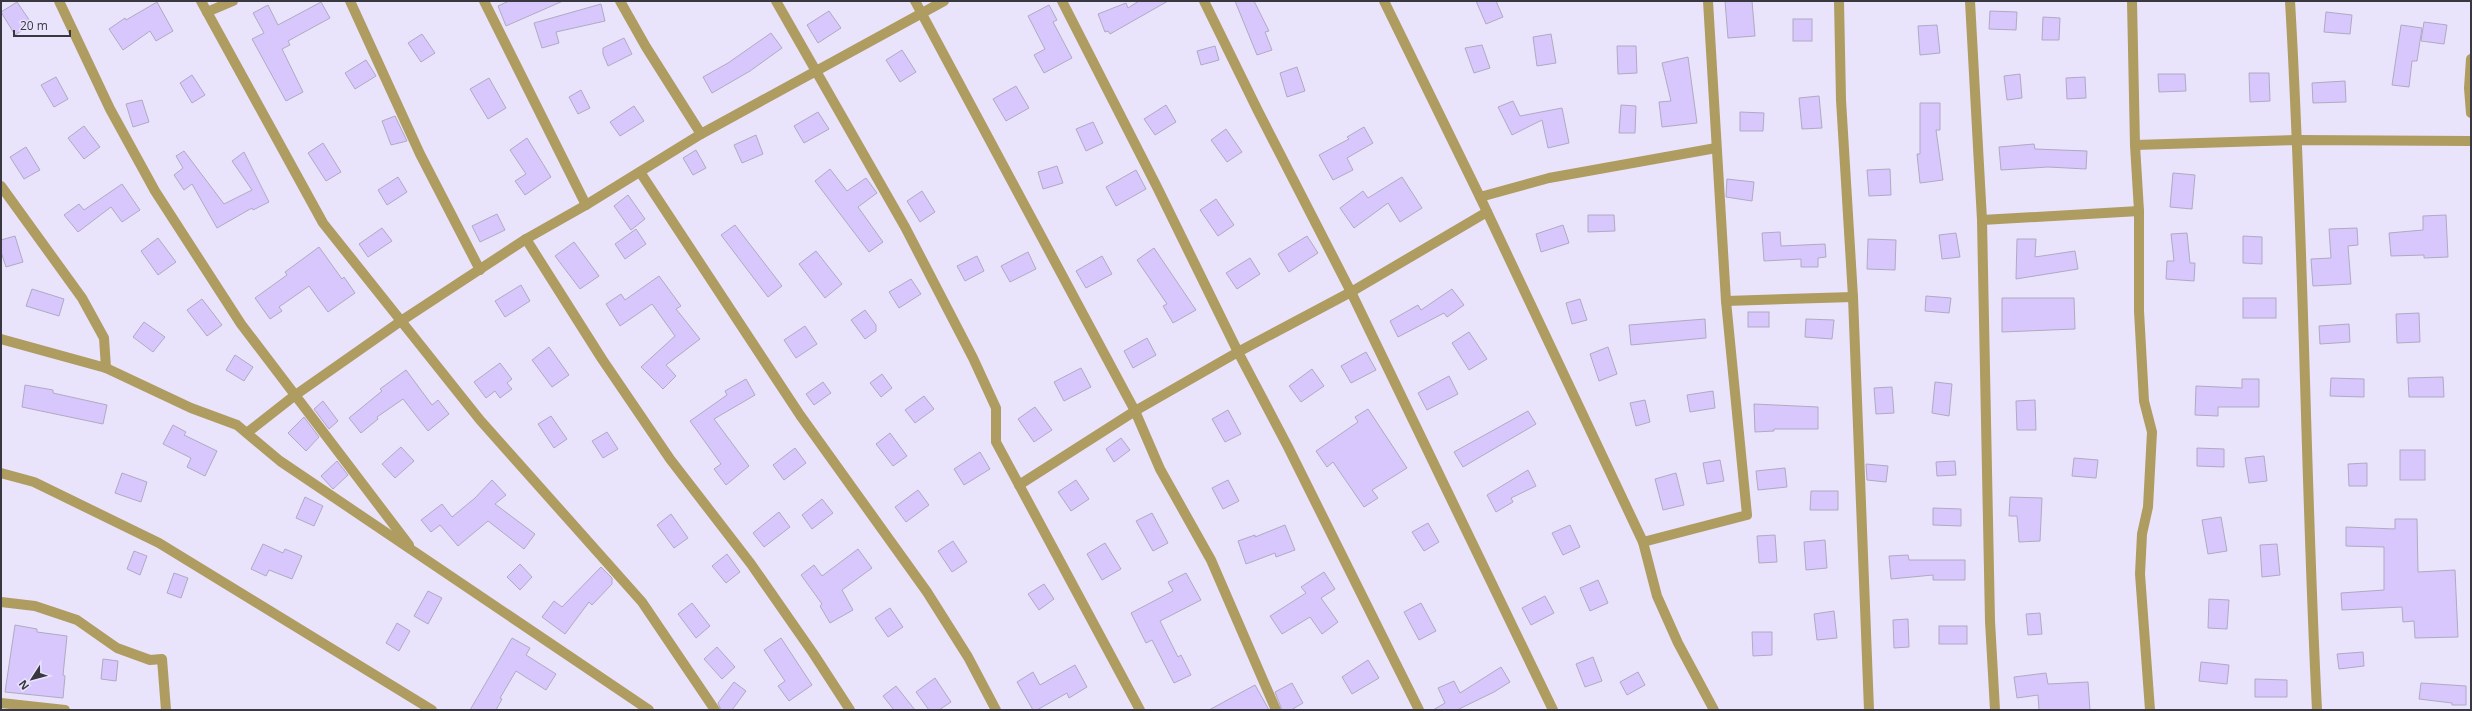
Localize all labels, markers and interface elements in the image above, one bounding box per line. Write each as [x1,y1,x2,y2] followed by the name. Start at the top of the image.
[14,12,70,38] scale bar
[20,17,48,34] text: 20 m
[12,659,52,699] north arrow
[15,677,32,693] text: N

